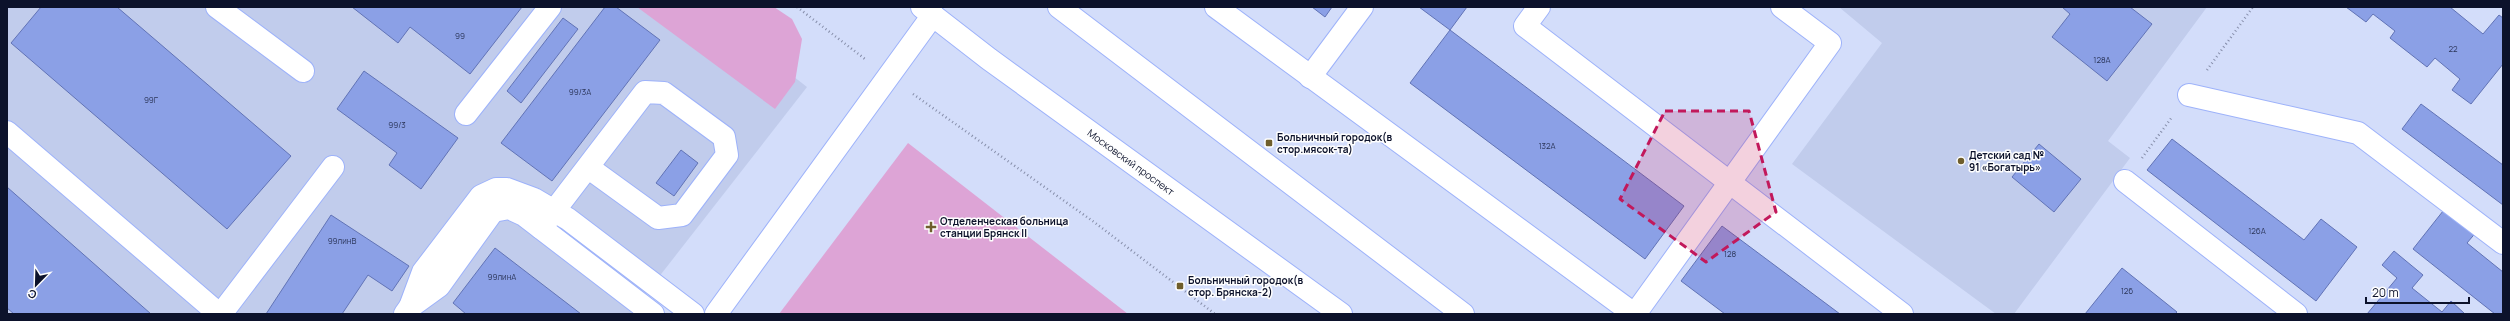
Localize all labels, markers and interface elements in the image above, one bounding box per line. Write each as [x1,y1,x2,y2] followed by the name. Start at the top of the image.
[455,30,465,41] house number: 99
[2448,43,2458,54] house number: 22
[2093,54,2111,65] house number: 128А
[569,86,591,97] house number: 99/3А
[144,94,159,105] house number: 99Г
[388,119,406,130] house number: 99/3
[1085,126,1177,198] street label: Московский проспект
[1277,130,1393,156] place label: Больничный городок(в стор.мясок-та)
[1264,138,1274,148] marker: Больничный городок(в стор.мясок-та)
[1538,140,1556,151] house number: 132А
[1969,148,2044,174] place label: Детский сад № 91 «Богатырь»
[1956,156,1966,166] marker: Детский сад № 91 «Богатырь»
[940,214,1068,240] place label: Отделенческая больница станции Брянск II
[925,221,937,233] marker: Отделенческая больница станции Брянск II
[2248,225,2266,236] house number: 126А
[328,235,356,246] house number: 99линВ
[1724,248,1737,259] house number: 128
[16,265,56,305] north arrow
[488,271,516,282] house number: 99линА
[1188,273,1304,299] place label: Больничный городок(в стор. Брянска-2)
[2366,279,2469,305] scale bar
[1175,281,1185,291] marker: Больничный городок(в стор. Брянска-2)
[2372,284,2399,301] text: 20 m
[2121,285,2133,296] house number: 126
[25,286,39,303] text: С

